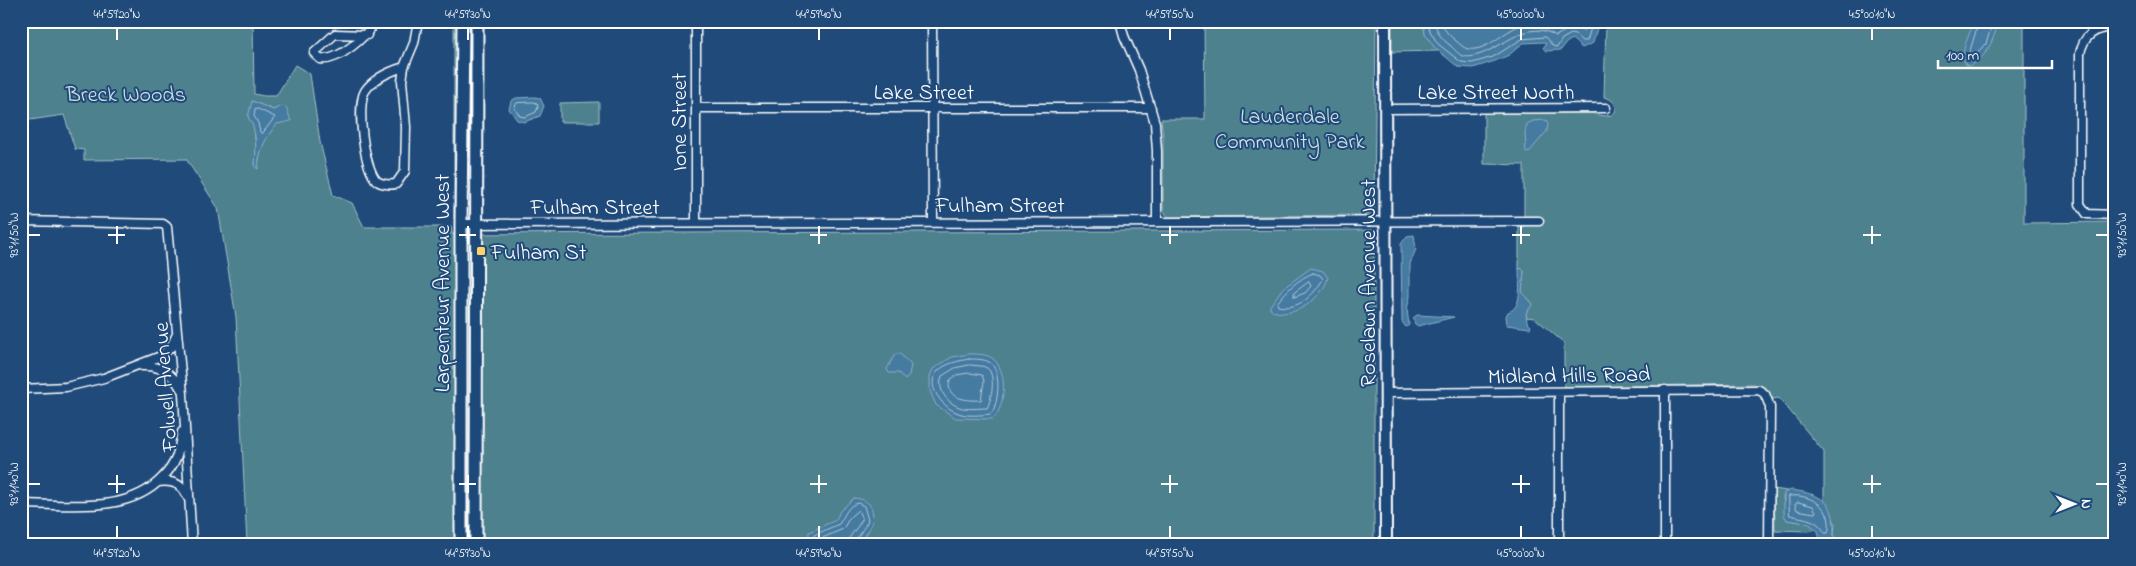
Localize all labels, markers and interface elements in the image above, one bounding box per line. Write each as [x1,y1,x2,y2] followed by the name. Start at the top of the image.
[94,6,140,24] text: 44°59'20"N
[445,6,491,24] text: 44°59'30"N
[796,6,842,24] text: 44°59'40"N
[1146,6,1194,24] text: 44°59'50"N
[1497,6,1545,24] text: 45°00'00"N
[1849,6,1895,24] text: 45°00'10"N
[1938,38,2052,70] scale bar
[1946,45,1979,67] text: 100 m
[665,72,697,171] street label: Ione Street
[874,78,975,110] street label: Lake Street
[1418,78,1574,110] street label: Lake Street North
[65,80,186,112] park label: Breck Woods
[1215,102,1365,160] park label: Lauderdale Community Park
[428,173,460,392] street label: Larpenteur Avenue West
[1354,178,1386,387] street label: Roselawn Avenue West
[934,191,1065,223] street label: Fulham Street
[529,193,660,225] street label: Fulham Street
[6,213,24,257] text: 93°11'50"W
[2114,213,2132,257] text: 93°11'50"W
[490,238,587,270] place label: Fulham St
[475,245,487,257] marker: Fulham St
[146,321,188,454] street label: Folwell Avenue
[1487,360,1651,394] street label: Midland Hills Road
[6,463,24,505] text: 93°11'40"W
[2114,463,2132,505] text: 93°11'40"W
[2048,478,2098,528] north arrow
[2075,499,2096,509] text: N
[94,545,140,563] text: 44°59'20"N
[445,545,491,563] text: 44°59'30"N
[796,545,842,563] text: 44°59'40"N
[1146,545,1194,563] text: 44°59'50"N
[1497,545,1545,563] text: 45°00'00"N
[1849,545,1895,563] text: 45°00'10"N

